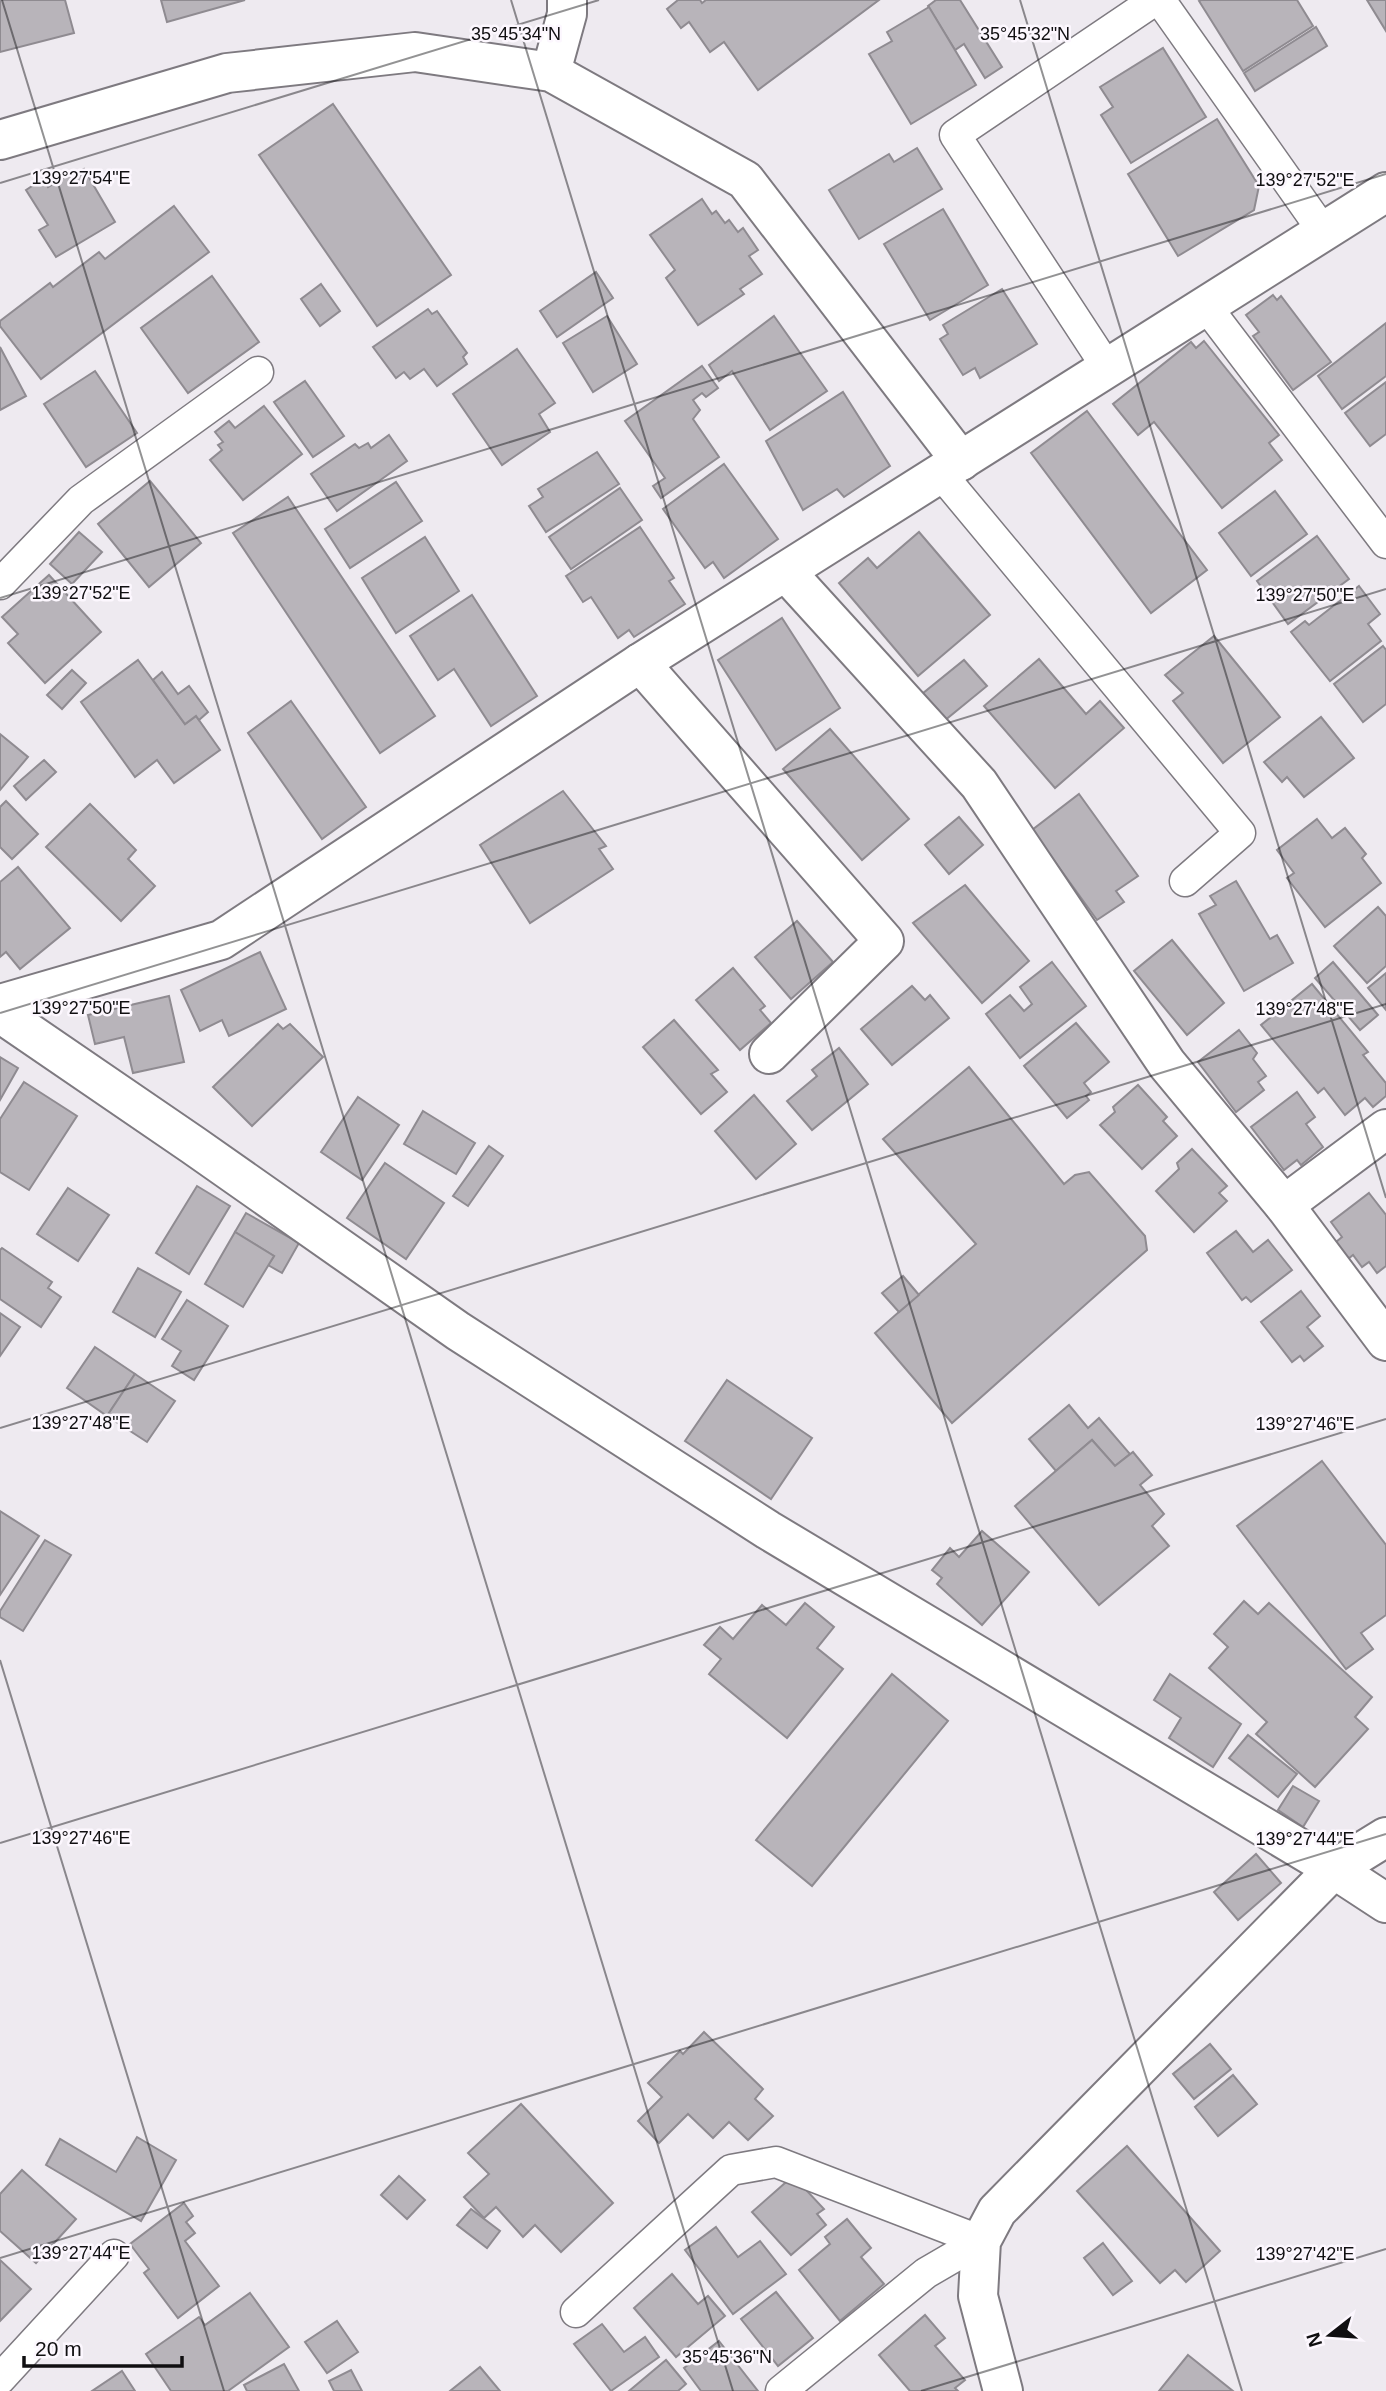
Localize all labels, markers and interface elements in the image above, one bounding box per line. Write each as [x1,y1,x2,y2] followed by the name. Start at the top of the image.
[471,24,561,44] text: 35°45'34"N
[980,24,1070,44] text: 35°45'32"N
[31,168,131,188] text: 139°27'54"E
[1255,170,1355,190] text: 139°27'52"E
[31,583,131,603] text: 139°27'52"E
[1255,585,1355,605] text: 139°27'50"E
[31,998,131,1018] text: 139°27'50"E
[1255,999,1355,1019] text: 139°27'48"E
[31,1413,131,1433] text: 139°27'48"E
[1255,1414,1355,1434] text: 139°27'46"E
[31,1828,131,1848] text: 139°27'46"E
[1255,1829,1355,1849] text: 139°27'44"E
[31,2243,131,2263] text: 139°27'44"E
[1255,2244,1355,2264] text: 139°27'42"E
[1295,2300,1365,2370] north arrow
[24,2324,182,2368] scale bar
[1302,2330,1326,2349] text: N
[35,2337,82,2360] text: 20 m
[682,2347,772,2367] text: 35°45'36"N

